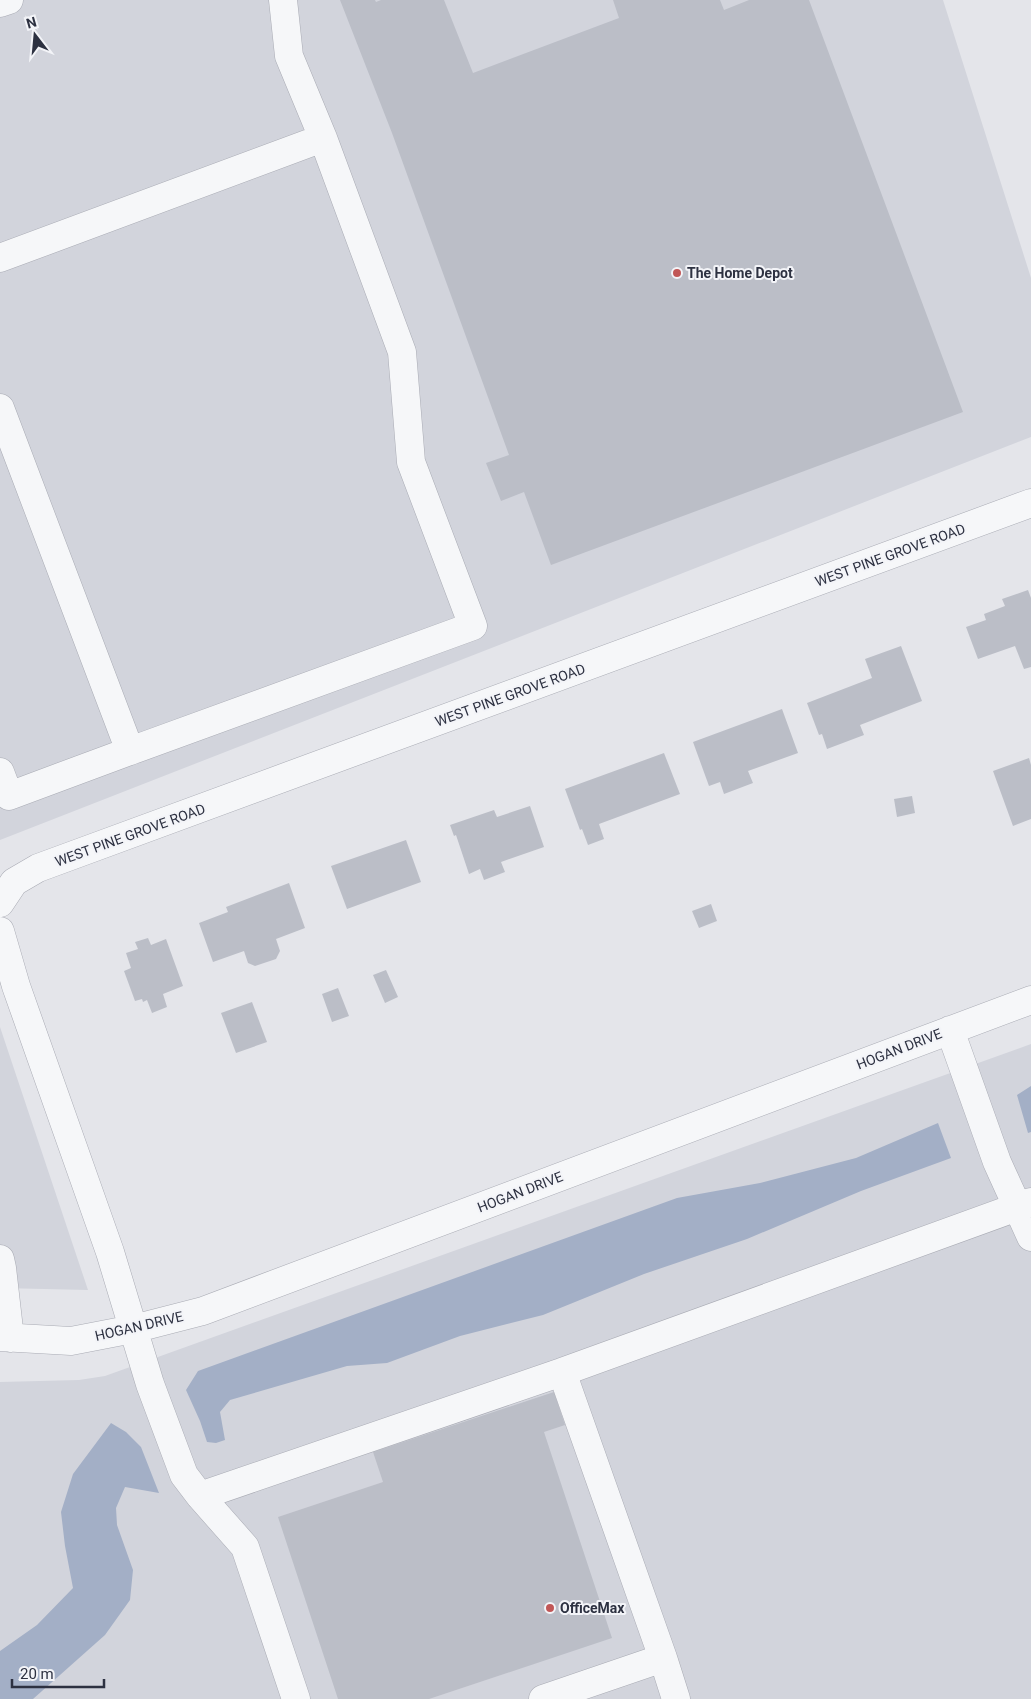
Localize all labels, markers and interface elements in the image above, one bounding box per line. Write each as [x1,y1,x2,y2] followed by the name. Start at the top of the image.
[10,10,60,60] north arrow
[24,13,38,32] text: N
[687,265,793,281] place label: The Home Depot
[671,267,683,279] marker: The Home Depot
[813,520,967,590] street label: WEST PINE GROVE ROAD
[433,660,587,730] street label: WEST PINE GROVE ROAD
[53,800,207,870] street label: WEST PINE GROVE ROAD
[854,1025,944,1073] street label: HOGAN DRIVE
[475,1168,565,1216] street label: HOGAN DRIVE
[93,1308,185,1344] street label: HOGAN DRIVE
[560,1600,625,1616] place label: OfficeMax
[544,1602,556,1614] marker: OfficeMax
[12,1656,105,1688] scale bar
[20,1665,54,1683] text: 20 m

